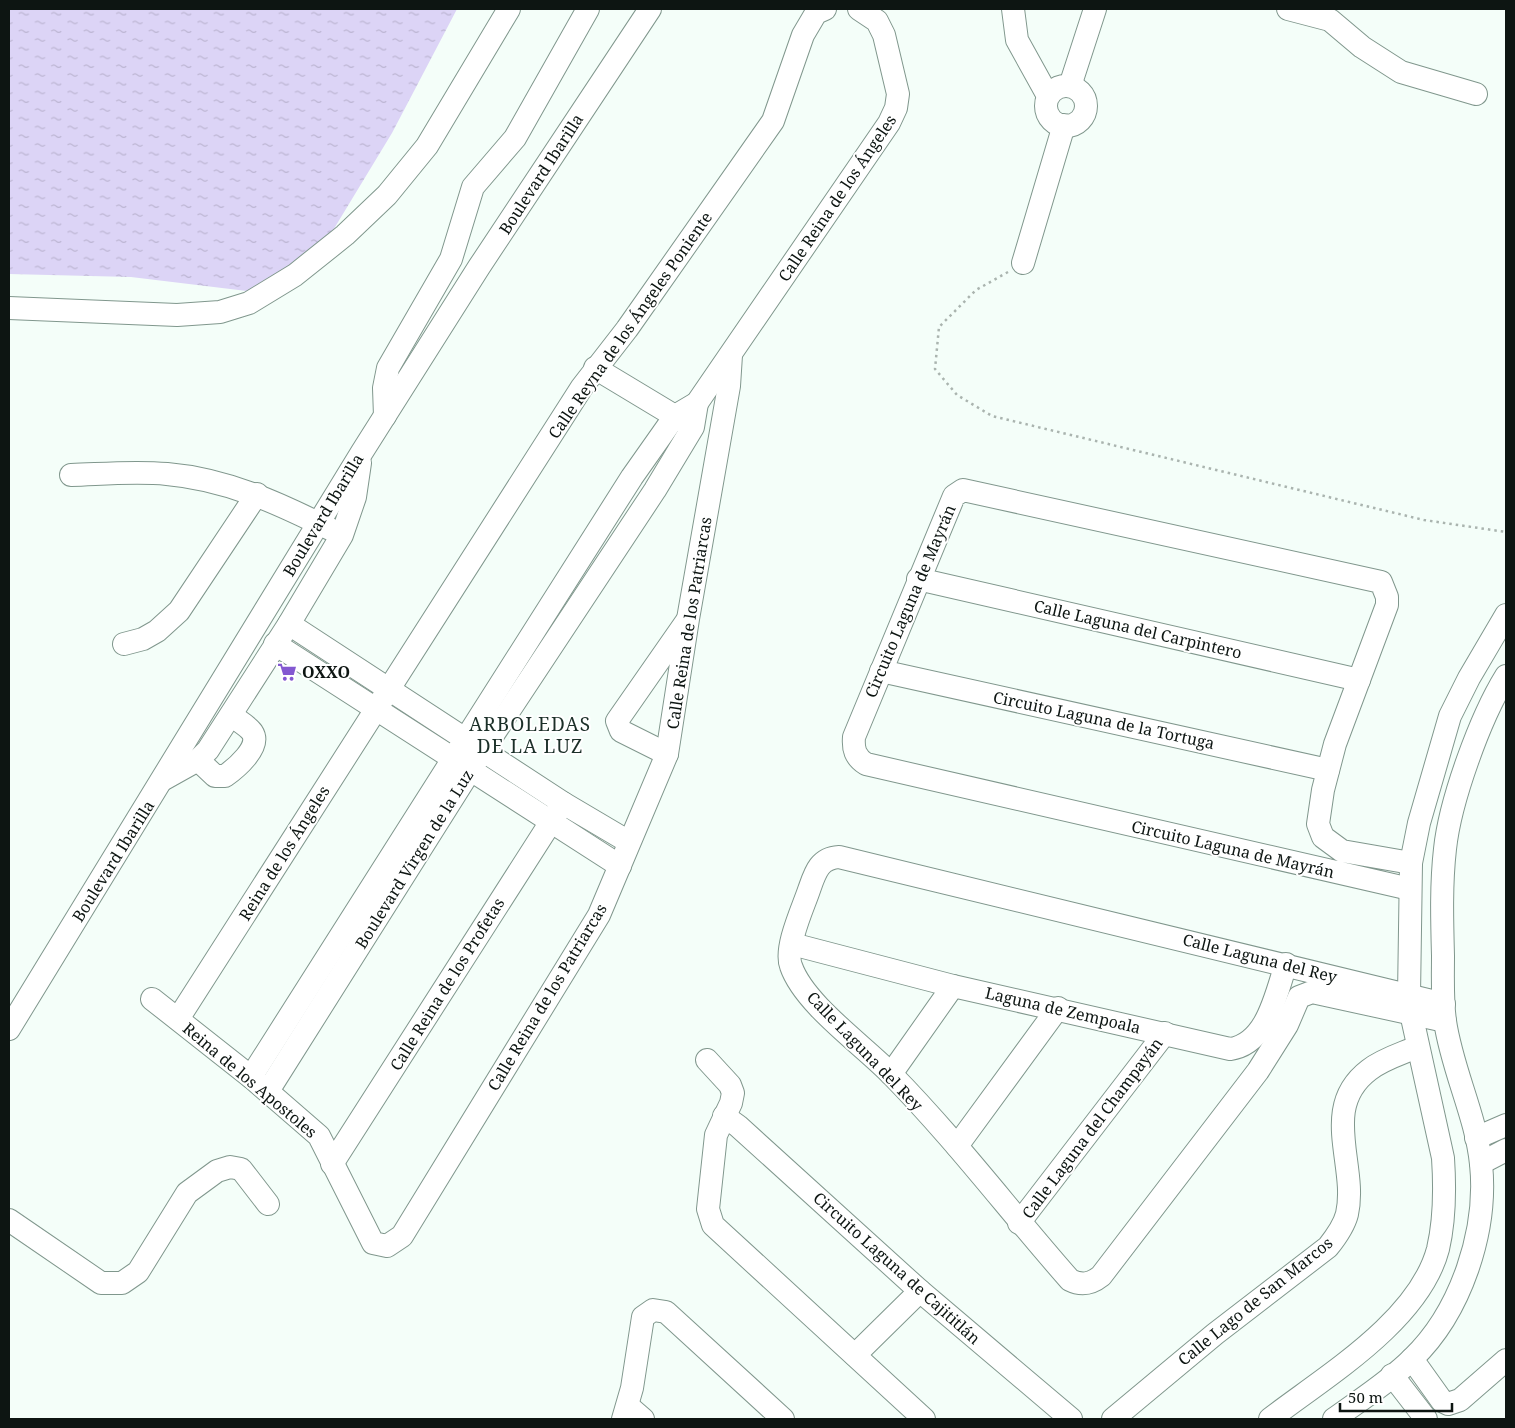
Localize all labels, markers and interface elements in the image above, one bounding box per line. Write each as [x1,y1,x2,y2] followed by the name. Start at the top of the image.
[494,110,588,238] street label: Boulevard Ibarilla
[773,110,901,286] street label: Calle Reina de los Ángeles
[543,207,717,443] street label: Calle Reyna de los Ángeles Poniente
[278,450,368,580] street label: Boulevard Ibarilla
[859,501,961,701] street label: Circuito Laguna de Mayrán
[661,515,717,731] street label: Calle Reina de los Patriarcas
[1032,594,1244,664] street label: Calle Laguna del Carpintero
[276,661,298,683] supermarket icon: OXXO
[302,661,350,683] place label: OXXO
[991,686,1217,754] street label: Circuito Laguna de la Tortuga
[469,711,591,759] district label: ARBOLEDAS DE LA LUZ
[350,765,478,953] street label: Boulevard Virgen de la Luz
[234,781,334,925] street label: Reina de los Ángeles
[67,796,159,926] street label: Boulevard Ibarilla
[1129,815,1337,883] street label: Circuito Laguna de Mayrán
[385,893,509,1075] street label: Calle Reina de los Profetas
[482,899,612,1095] street label: Calle Reina de los Patriarcas
[1181,928,1340,988] street label: Calle Laguna del Rey
[983,981,1143,1039] street label: Laguna de Zempoala
[802,986,929,1116] street label: Calle Laguna del Rey
[178,1017,322,1143] street label: Reina de los Apostoles
[1017,1033,1167,1223] street label: Calle Laguna del Champayán
[809,1187,985,1349] street label: Circuito Laguna de Cajititlán
[1173,1232,1337,1370] street label: Calle Lago de San Marcos
[1340,1380,1452,1412] scale bar
[1348,1387,1383,1407] text: 50 m

